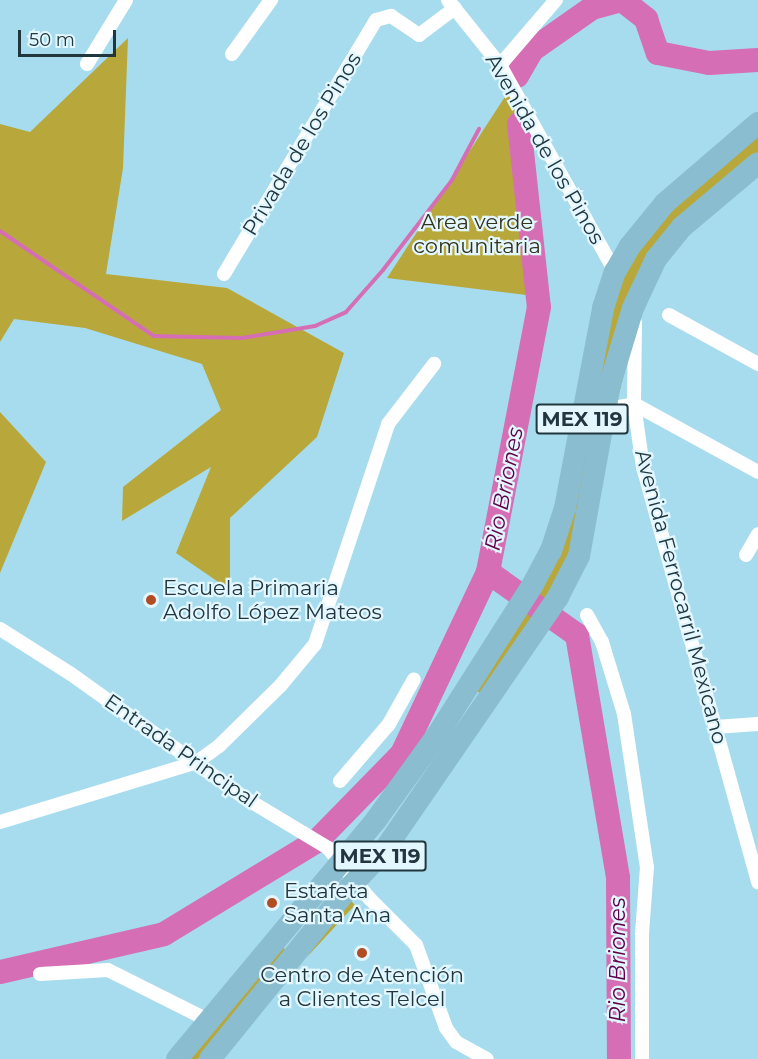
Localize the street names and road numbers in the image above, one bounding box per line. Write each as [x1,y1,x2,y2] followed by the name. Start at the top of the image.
[237,48,367,240] street label: Privada de los Pinos
[480,49,610,249] street label: Avenida de los Pinos
[536,402,628,436] road number: MEX 119
[630,447,732,747] street label: Avenida Ferrocarril Mexicano
[100,689,262,813] street label: Entrada Principal
[334,839,427,873] road number: MEX 119

